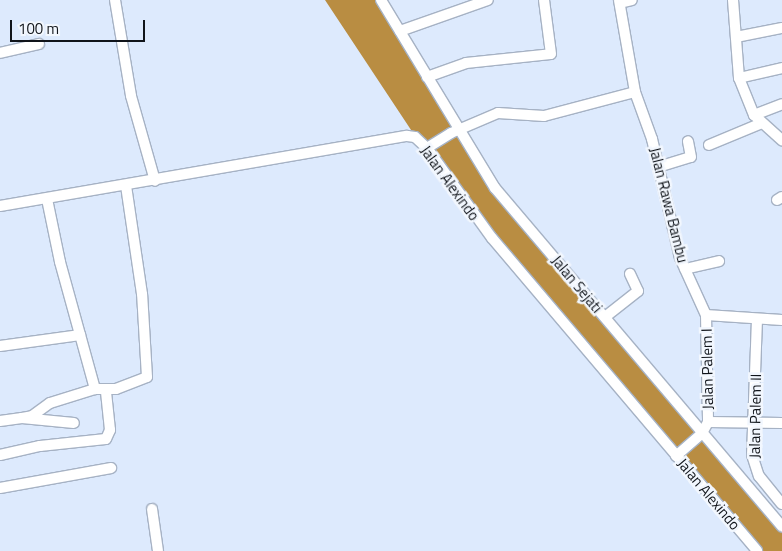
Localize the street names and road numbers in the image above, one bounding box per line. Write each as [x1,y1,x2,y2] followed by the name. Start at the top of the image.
[417,142,483,224] street label: Jalan Alexindo
[646,145,692,265] street label: Jalan Rawa Bambu
[548,252,606,316] street label: Jalan Sejati
[697,328,717,410] street label: Jalan Palem I
[745,373,765,459] street label: Jalan Palem II
[674,454,744,534] street label: Jalan Alexindo

